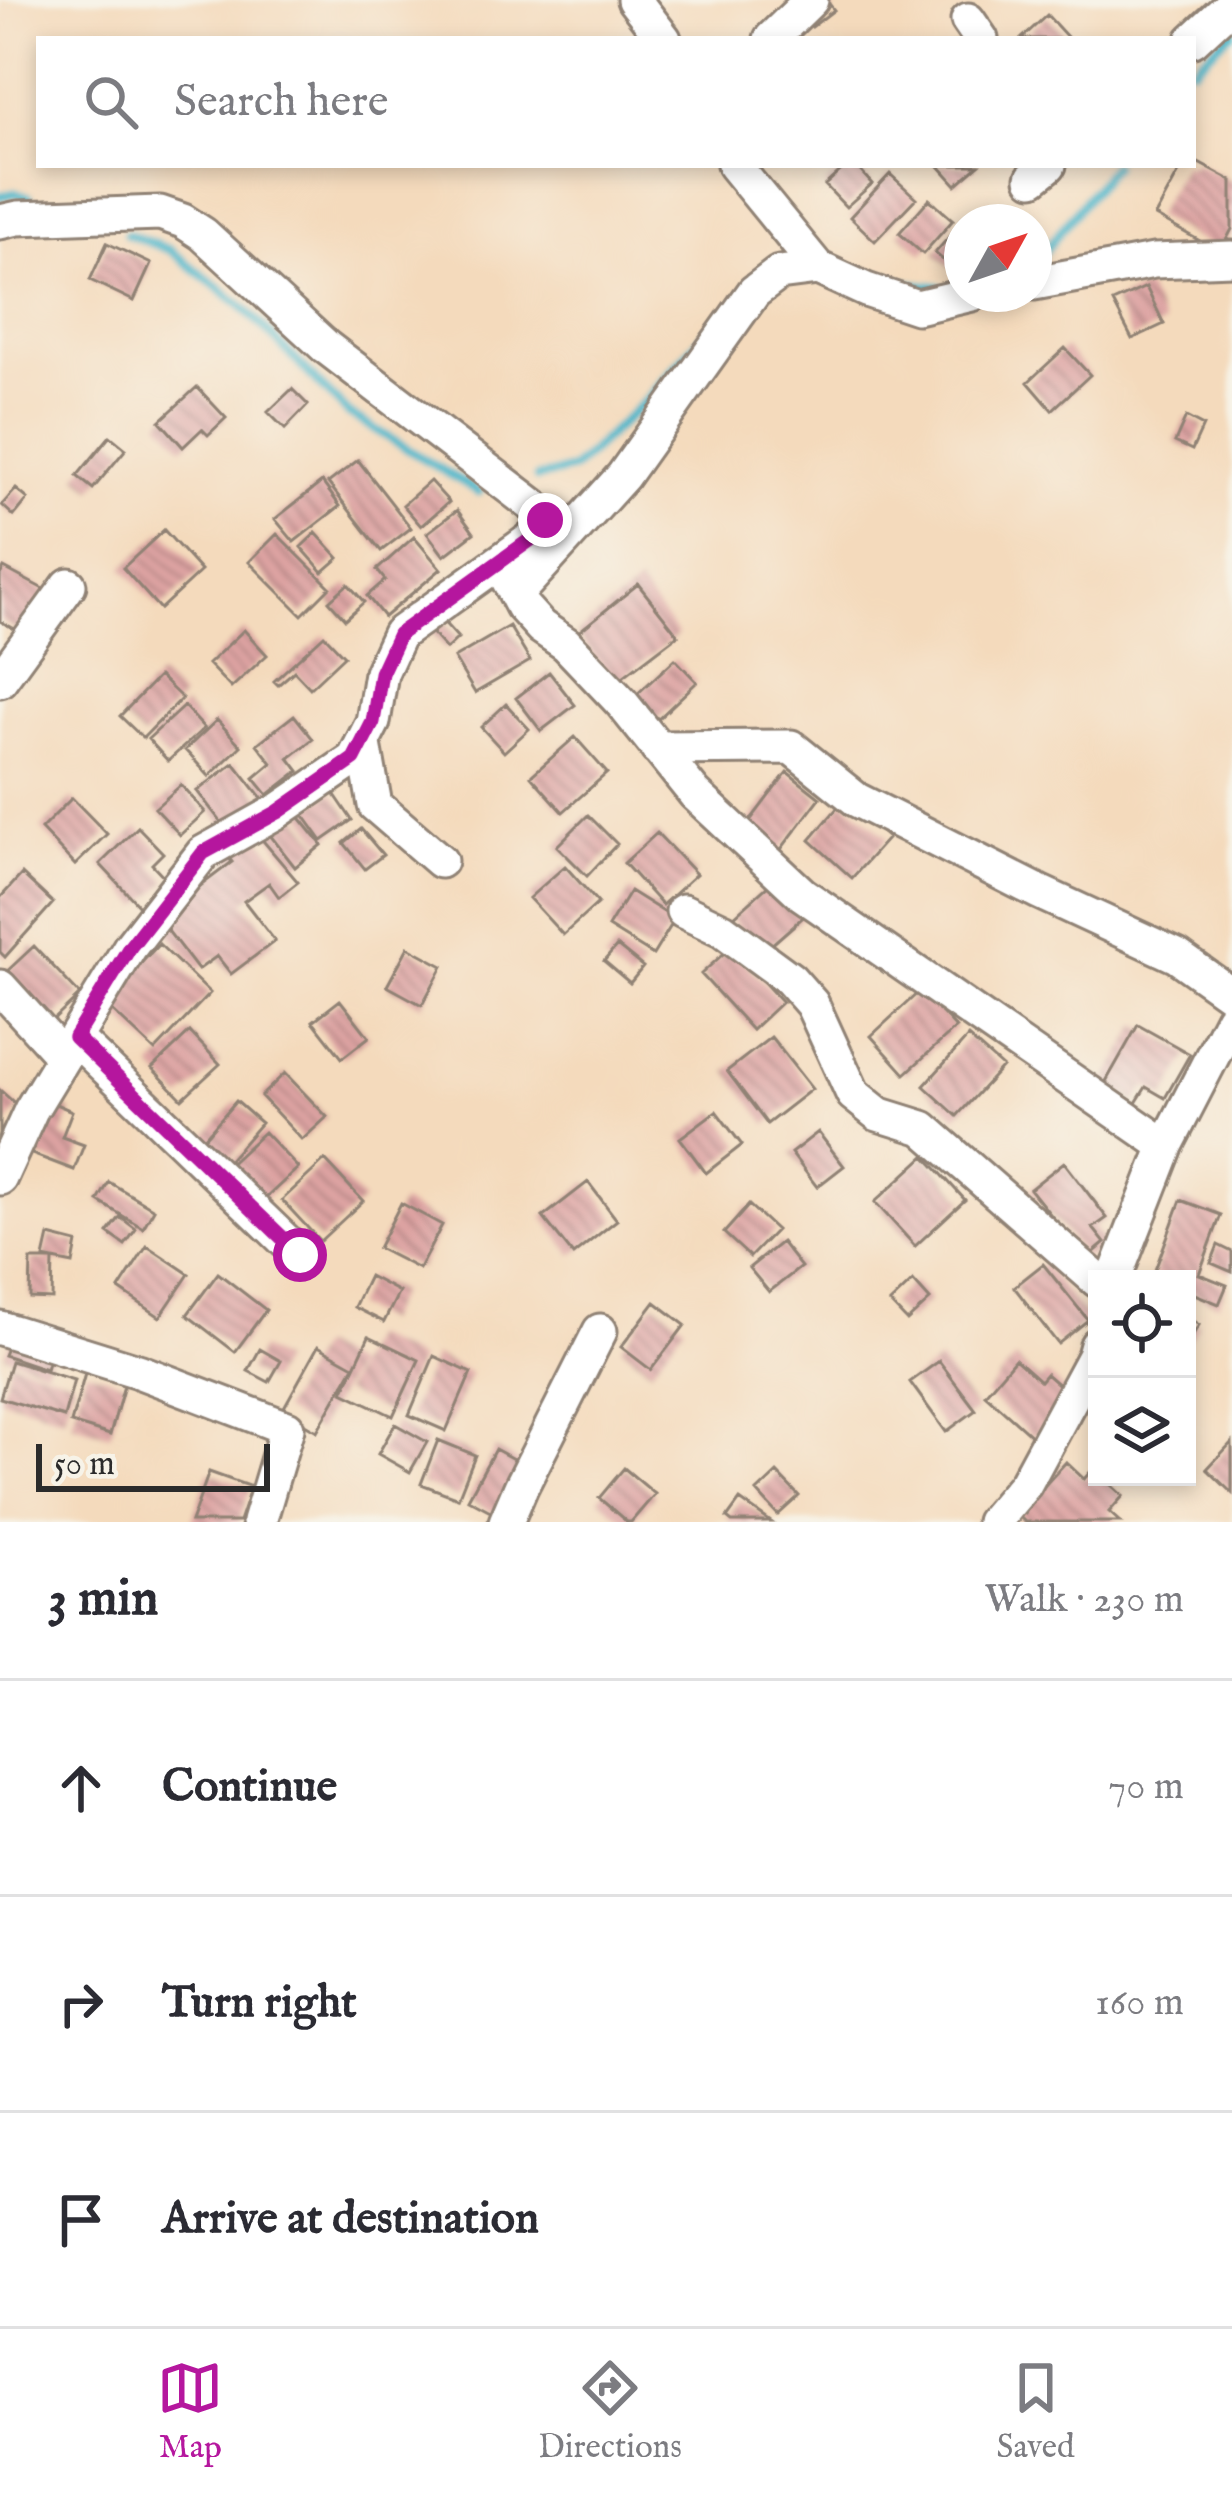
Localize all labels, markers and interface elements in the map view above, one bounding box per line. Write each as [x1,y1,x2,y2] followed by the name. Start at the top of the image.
[36,36,1196,168] search box
[78,69,144,135] icon: search
[174,74,388,131] text: Search here
[944,204,1052,312] north arrow
[518,493,572,547] route end
[273,1228,327,1282] route start
[1088,1270,1196,1486] map controls
[1088,1270,1196,1378] button: locate
[1088,1378,1196,1486] button: layers
[36,1438,270,1491] scale bar
[54,1444,115,1486] text: 50 m
[48,1568,158,1633] text: 3 min
[985,1576,1184,1625] text: Walk · 230 m
[48,1755,114,1821] icon: ahead
[162,1759,337,1816] text: Continue
[1108,1763,1184,1812] text: 70 m
[48,1971,114,2037] icon: right
[162,1975,357,2032] text: Turn right
[1095,1979,1184,2028] text: 160 m
[48,2187,114,2253] icon: arrive
[162,2191,539,2248] text: Arrive at destination
[157,2355,223,2469] tab: Map
[538,2355,682,2469] tab: Directions
[997,2355,1075,2469] tab: Saved

